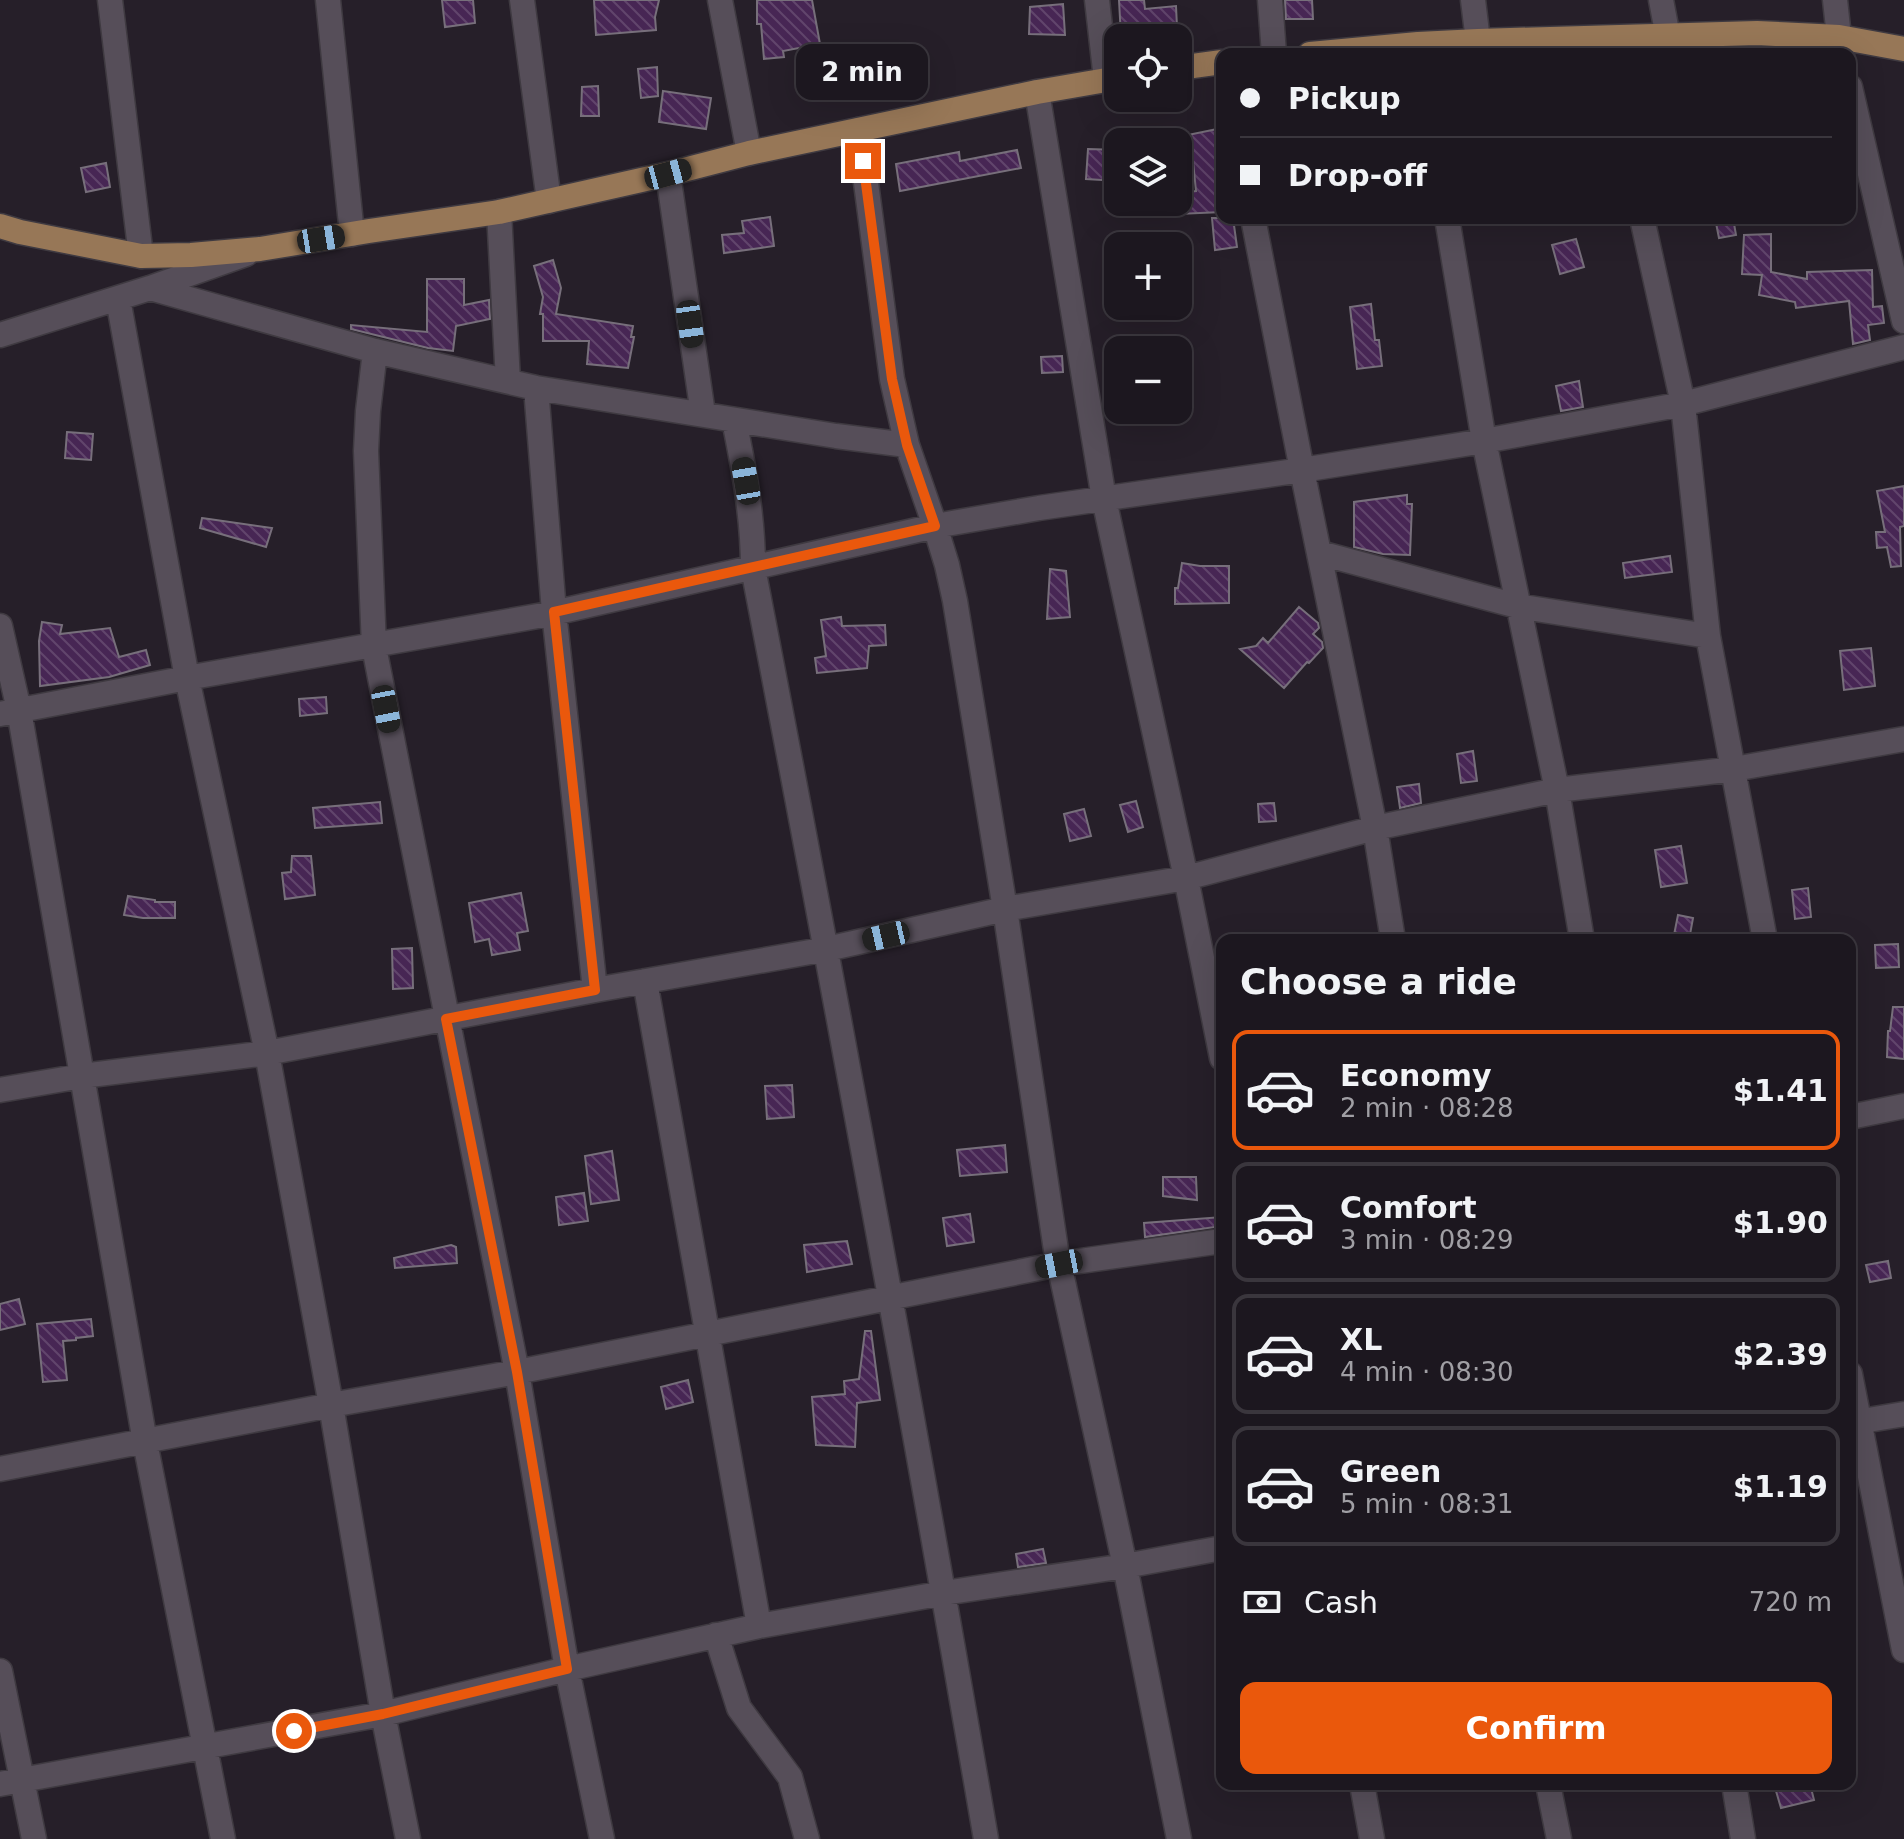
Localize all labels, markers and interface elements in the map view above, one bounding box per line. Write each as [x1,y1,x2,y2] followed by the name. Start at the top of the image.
[1104,24,1192,424] map controls
[1104,24,1192,112] button: locate
[797,45,929,101] callout: 2 min
[821,57,903,87] text: 2 min
[1288,81,1401,116] text: Pickup
[1104,128,1192,216] button: layers
[845,143,881,179] route end
[642,156,694,192] car
[1288,158,1427,193] text: Drop-off
[295,223,347,255] car
[1104,232,1192,320] button: +
[675,299,705,349] car
[1104,336,1192,424] button: −
[730,455,762,507] car
[370,683,402,735] car
[860,919,912,953] car
[1240,961,1517,1002] text: Choose a ride
[1244,1054,1316,1126] icon: car
[1340,1058,1492,1093] text: Economy
[1733,1073,1828,1108] text: $1.41
[1340,1093,1514,1123] text: 2 min · 08:28
[1244,1186,1316,1258] icon: car
[1340,1190,1477,1225] text: Comfort
[1733,1205,1828,1240] text: $1.90
[1340,1225,1514,1255] text: 3 min · 08:29
[1033,1248,1085,1280] car
[1244,1318,1316,1390] icon: car
[1340,1322,1382,1357] text: XL
[1733,1337,1828,1372] text: $2.39
[1340,1357,1514,1387] text: 4 min · 08:30
[1244,1450,1316,1522] icon: car
[1340,1454,1441,1489] text: Green
[1733,1469,1828,1504] text: $1.19
[1340,1489,1514,1519] text: 5 min · 08:31
[1240,1580,1284,1624] icon: cash
[1304,1585,1378,1620] text: Cash
[1749,1587,1832,1617] text: 720 m
[1240,1682,1832,1774] button: Confirm
[276,1713,312,1749] route start

